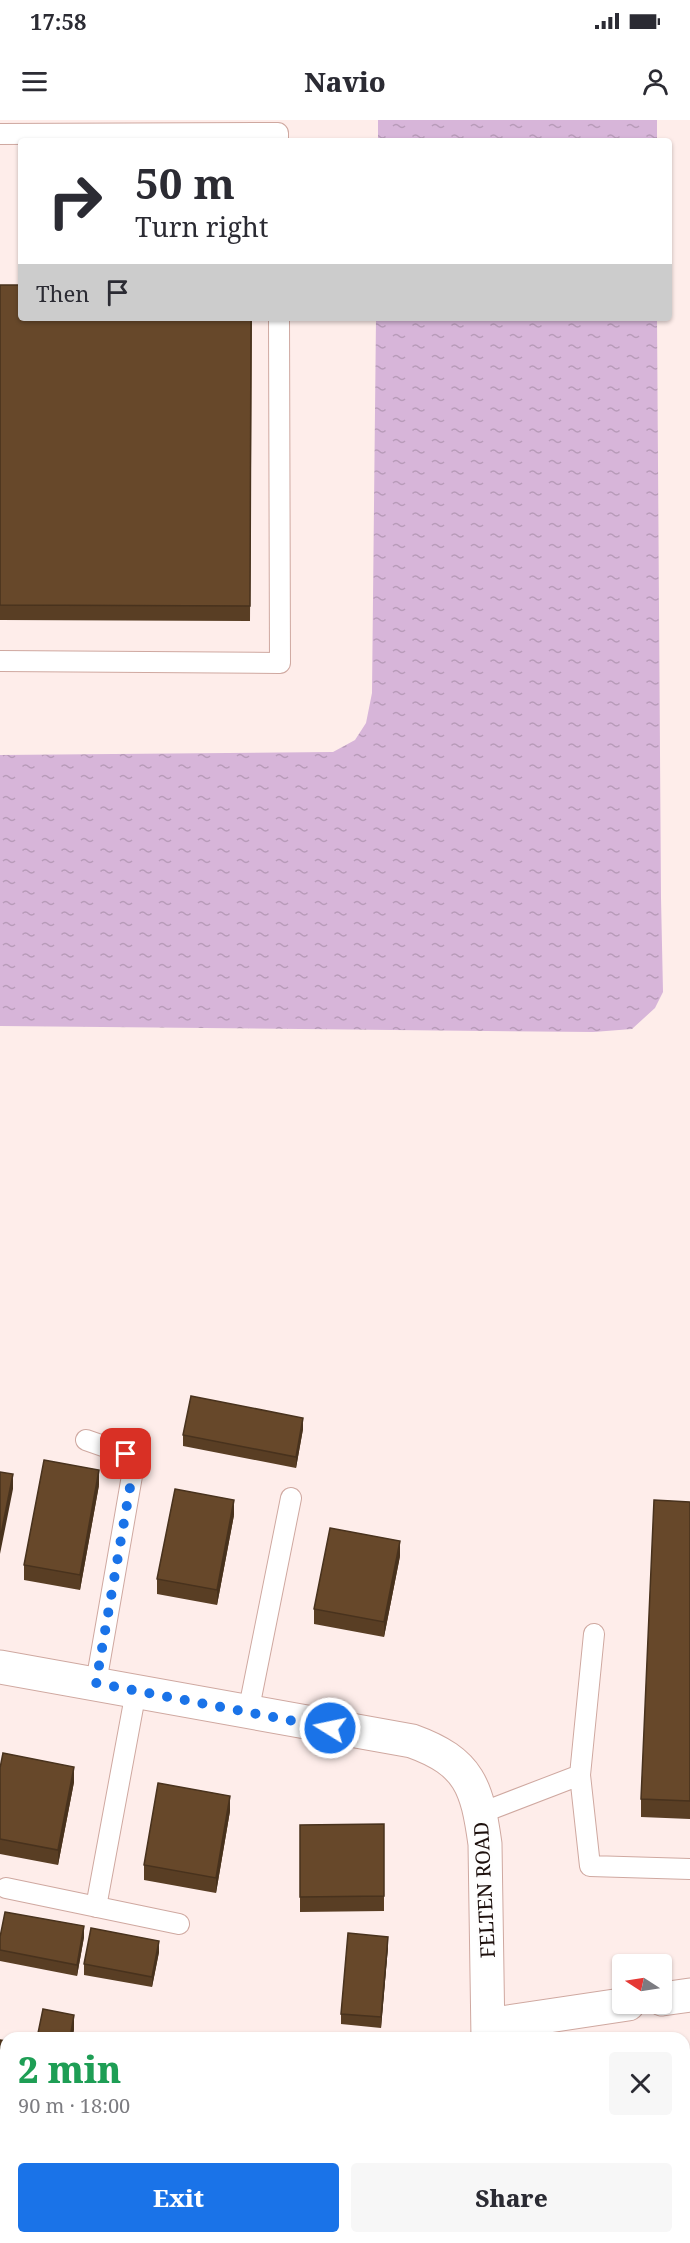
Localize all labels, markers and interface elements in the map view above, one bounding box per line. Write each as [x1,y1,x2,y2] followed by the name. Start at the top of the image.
[30,6,86,36] text: 17:58
[304,63,386,100] text: Navio
[18,65,51,98] icon: menu
[639,65,672,98] icon: person
[135,154,235,211] text: 50 m
[36,162,114,240] icon: right
[135,208,268,245] text: Turn right
[101,276,134,309] icon: arrive
[36,278,89,308] text: Then
[100,1428,151,1479] pin
[109,1437,142,1470] icon: arrive
[298,1696,362,1760] position arrow
[467,1821,501,1959] street label: FELTEN ROAD
[612,1954,672,2014] north arrow
[612,1954,672,2014] map controls
[18,2045,121,2094] text: 2 min
[609,2052,672,2115] button: close
[18,2092,130,2119] text: 90 m · 18:00
[18,2163,339,2232] button: Exit
[351,2163,672,2232] button: Share

